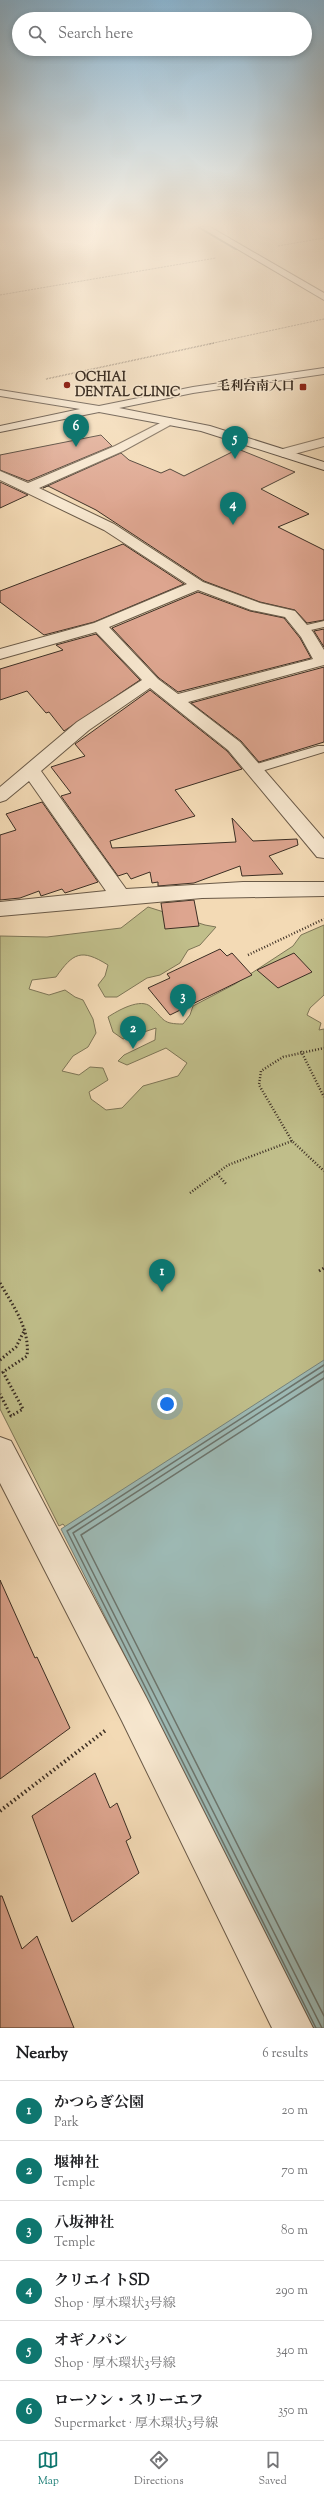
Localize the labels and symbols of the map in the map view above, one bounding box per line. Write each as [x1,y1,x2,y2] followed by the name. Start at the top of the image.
[75,369,180,402] place label: OCHIAI DENTAL CLINIC
[217,378,295,396] place label: 毛利台南入口
[62,380,72,390] marker: OCHIAI DENTAL CLINIC
[298,382,308,392] marker: 毛利台南入口
[63,414,89,447] pin: 6
[222,426,248,459] pin: 5
[220,492,246,525] pin: 4
[170,984,196,1017] pin: 3
[120,1016,146,1049] pin: 2
[149,1259,175,1292] pin: 1
[157,1394,177,1414] your location

